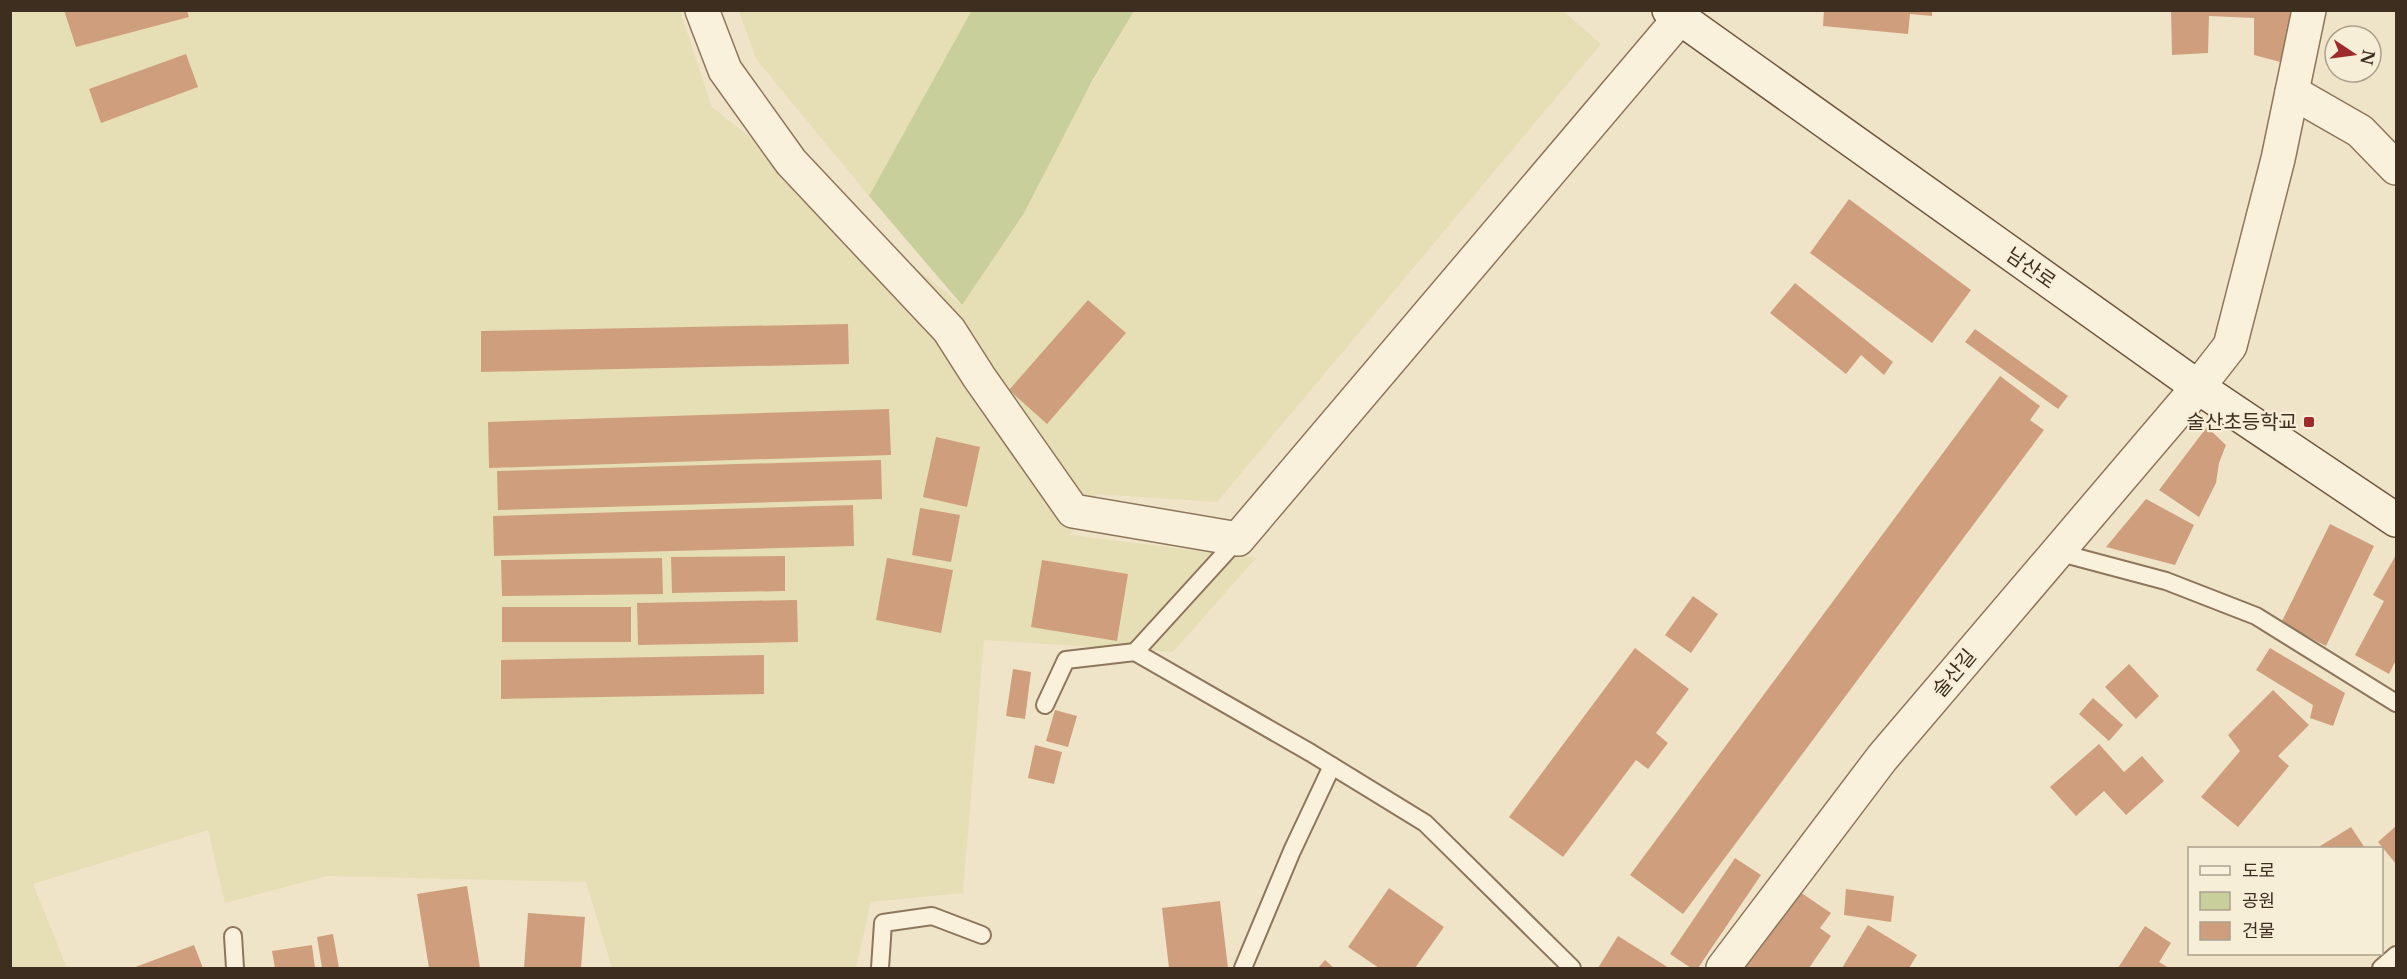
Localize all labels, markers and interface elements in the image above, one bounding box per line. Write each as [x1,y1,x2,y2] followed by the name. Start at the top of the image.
[2323,24,2383,84] north arrow
[2356,48,2379,67] text: N
[2002,242,2060,294] street label: 남산로
[2187,410,2297,434] place label: 술산초등학교
[2302,415,2316,429] marker: 술산초등학교
[1927,644,1981,702] street label: 술산길
[2188,847,2383,955] legend
[2242,860,2275,882] text: 도로
[2242,890,2275,912] text: 공원
[2242,920,2275,942] text: 건물

